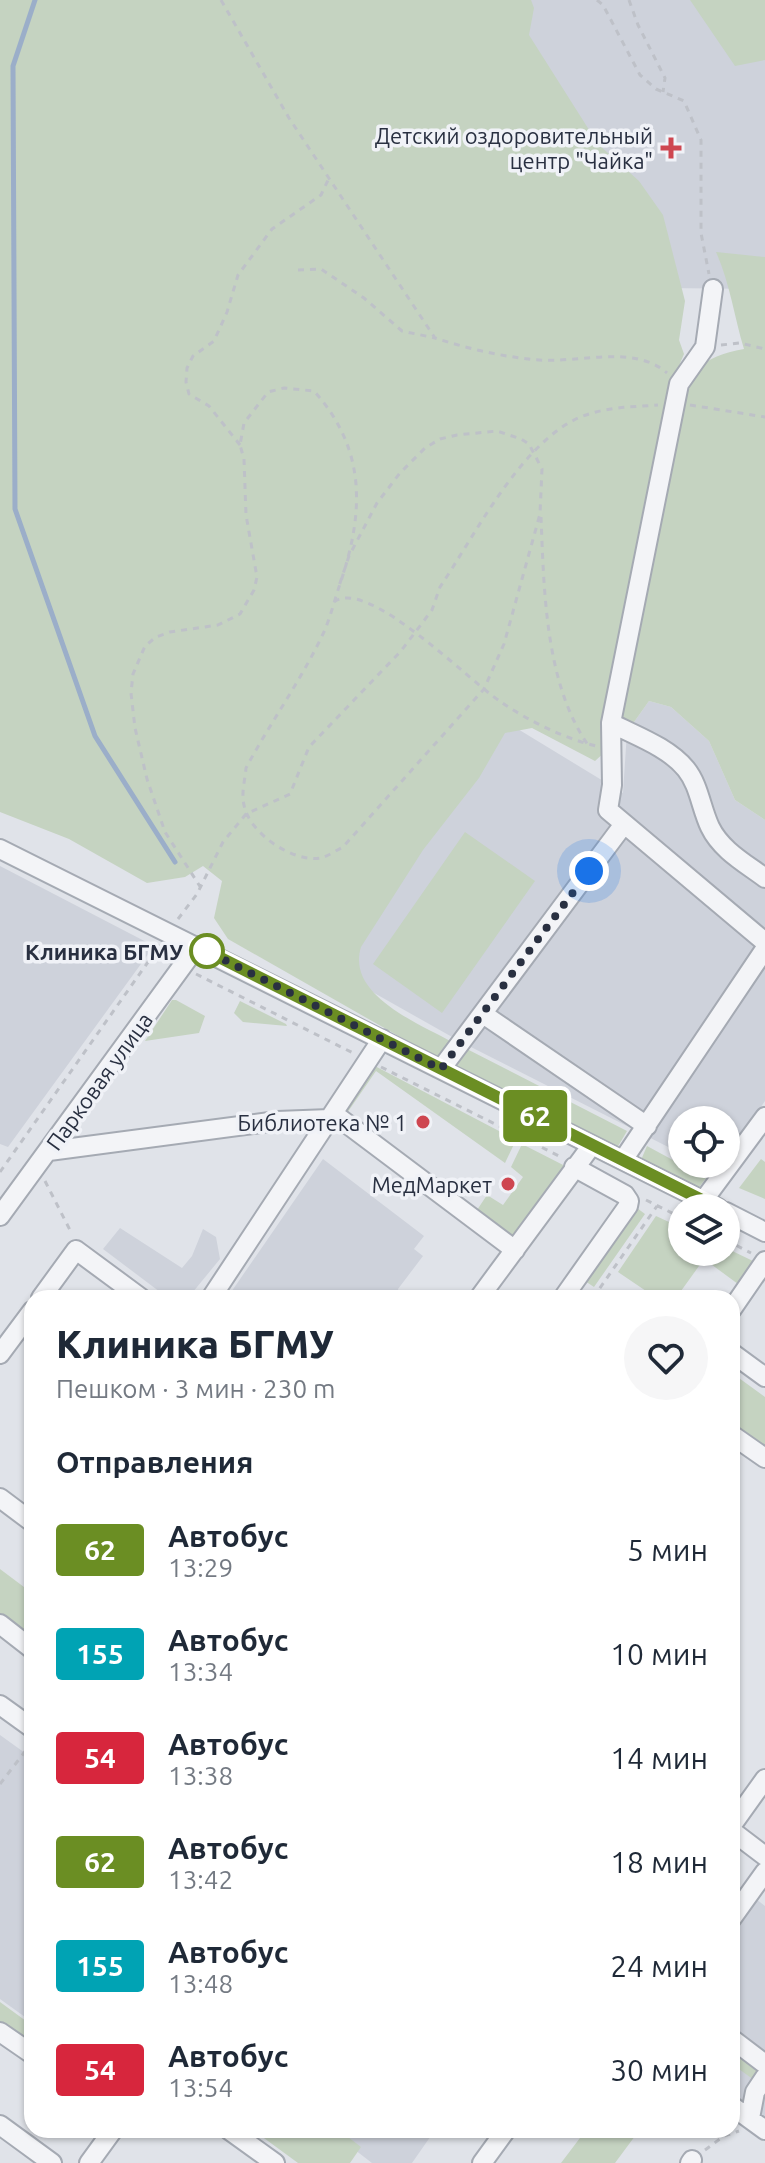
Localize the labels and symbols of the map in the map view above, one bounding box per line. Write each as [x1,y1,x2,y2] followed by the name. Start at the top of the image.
[375,123,653,173] place label: Детский оздоровительный центр "Чайка"
[660,137,682,159] marker: Детский оздоровительный центр "Чайка"
[569,851,609,891] your location
[190,934,224,968] marker: Клиника БГМУ
[25,939,183,964] place label: Клиника БГМУ
[41,1007,157,1155] street label: Парковая улица
[499,1090,571,1142] line badge: 62
[238,1110,407,1135] place label: Библиотека № 1
[414,1113,432,1131] marker: Библиотека № 1
[372,1172,492,1197] place label: МедМаркет
[499,1175,517,1193] marker: МедМаркет

